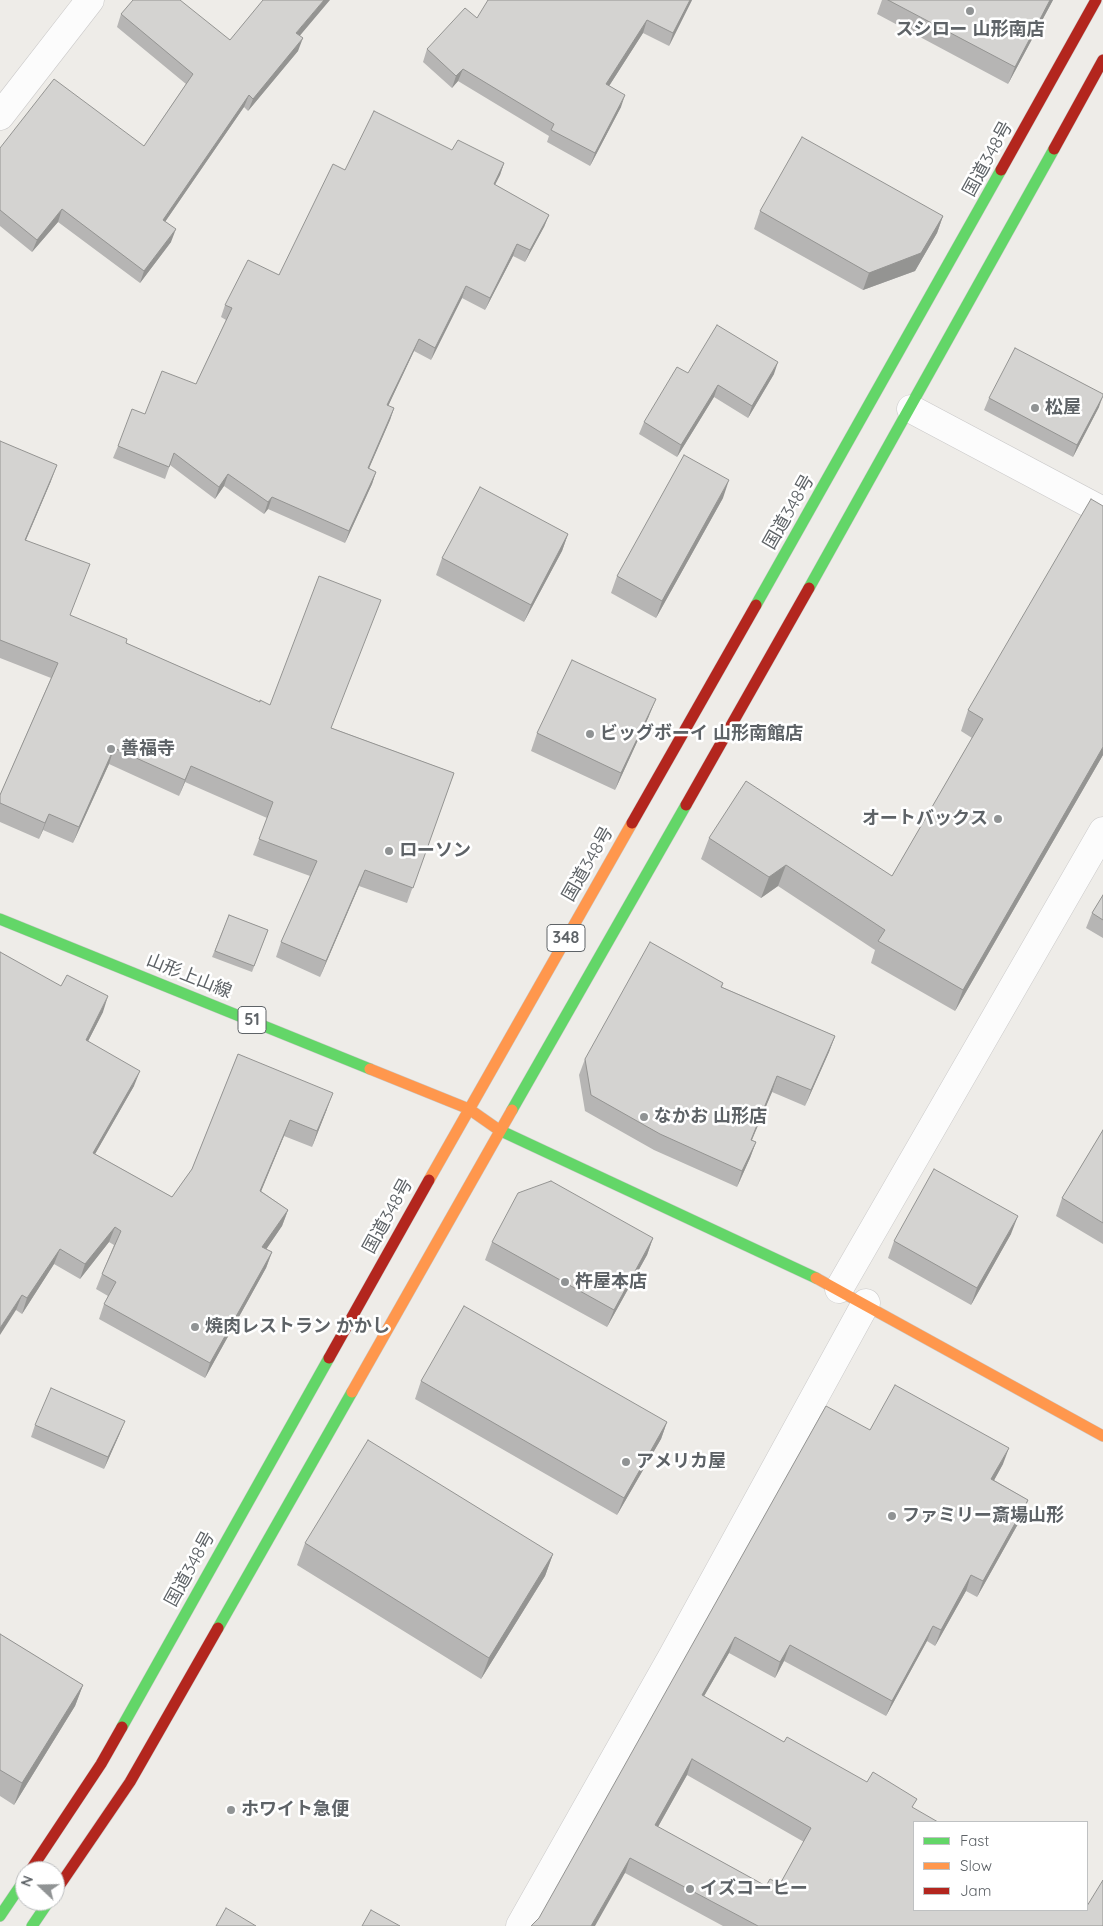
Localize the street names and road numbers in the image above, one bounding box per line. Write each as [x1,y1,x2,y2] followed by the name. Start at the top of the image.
[959,118,1017,200] street label: 国道348号
[759,471,819,553] street label: 国道348号
[558,823,618,905] street label: 国道348号
[547,924,585,951] road number: 348
[143,949,235,1003] street label: 山形上山線
[238,1006,266,1034] road number: 51
[359,1175,417,1257] street label: 国道348号
[161,1528,219,1610] street label: 国道348号

